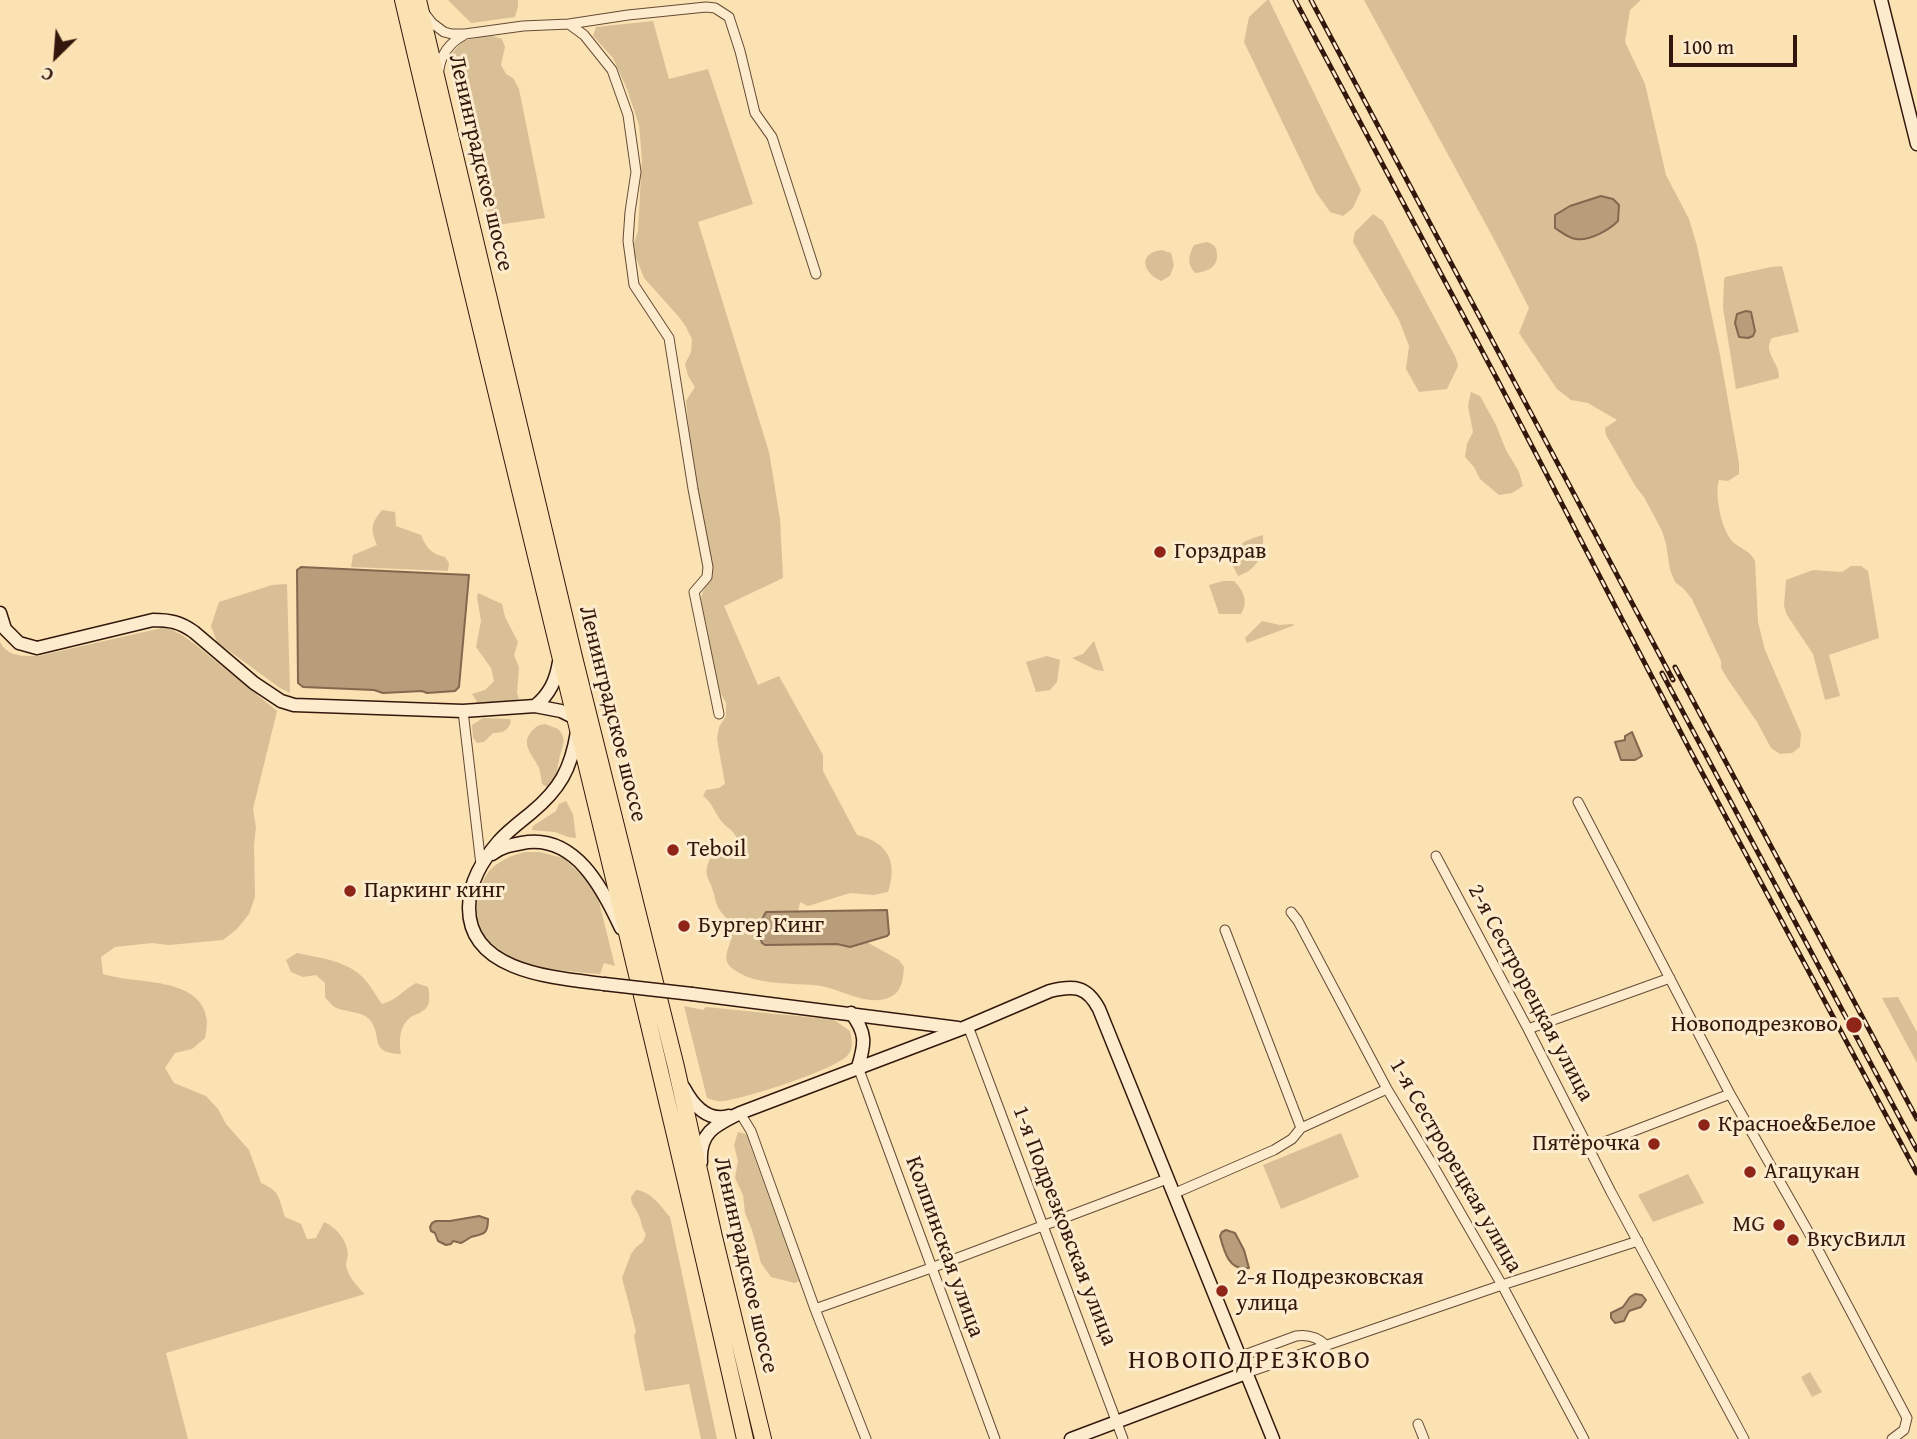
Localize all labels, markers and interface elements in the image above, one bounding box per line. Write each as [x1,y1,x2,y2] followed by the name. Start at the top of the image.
[21,21,91,91] north arrow
[1672,21,1800,65] scale bar
[1682,31,1734,62] text: 100 m
[442,52,518,274] street label: Ленинградское шоссе
[36,60,58,90] text: С
[1174,538,1266,566] place label: Горздрав
[1152,544,1168,560] marker: Горздрав
[572,603,652,825] street label: Ленинградское шоссе
[687,836,746,864] place label: Teboil
[665,842,681,858] marker: Teboil
[364,877,505,905] place label: Паркинг кинг
[1461,879,1599,1107] street label: 2-я Сестрорецкая улица
[342,883,358,899] marker: Паркинг кинг
[698,912,824,940] place label: Бургер Кинг
[676,918,692,934] marker: Бургер Кинг
[1671,1011,1838,1039] place label: Новоподрезково
[1844,1015,1864,1035] marker: Новоподрезково
[1382,1054,1528,1278] street label: 1-я Сестрорецкая улица
[1005,1102,1123,1350] street label: 1-я Подрезковская улица
[1718,1111,1876,1139] place label: Красное&Белое
[1696,1117,1712,1133] marker: Красное&Белое
[1532,1130,1640,1158] place label: Пятёрочка
[1646,1136,1662,1152] marker: Пятёрочка
[898,1153,990,1341] street label: Колпинская улица
[707,1154,783,1376] street label: Ленинградское шоссе
[1764,1158,1860,1186] place label: Агацукан
[1742,1164,1758,1180] marker: Агацукан
[1733,1211,1765,1239] place label: MG
[1771,1217,1787,1233] marker: MG
[1807,1226,1906,1254] place label: ВкусВилл
[1785,1232,1801,1248] marker: ВкусВилл
[1236,1264,1424,1318] place label: 2-я Подрезковская улица
[1214,1283,1230,1299] marker: 2-я Подрезковская улица
[1130,1345,1370,1377] district label: НОВОПОДРЕЗКОВО

